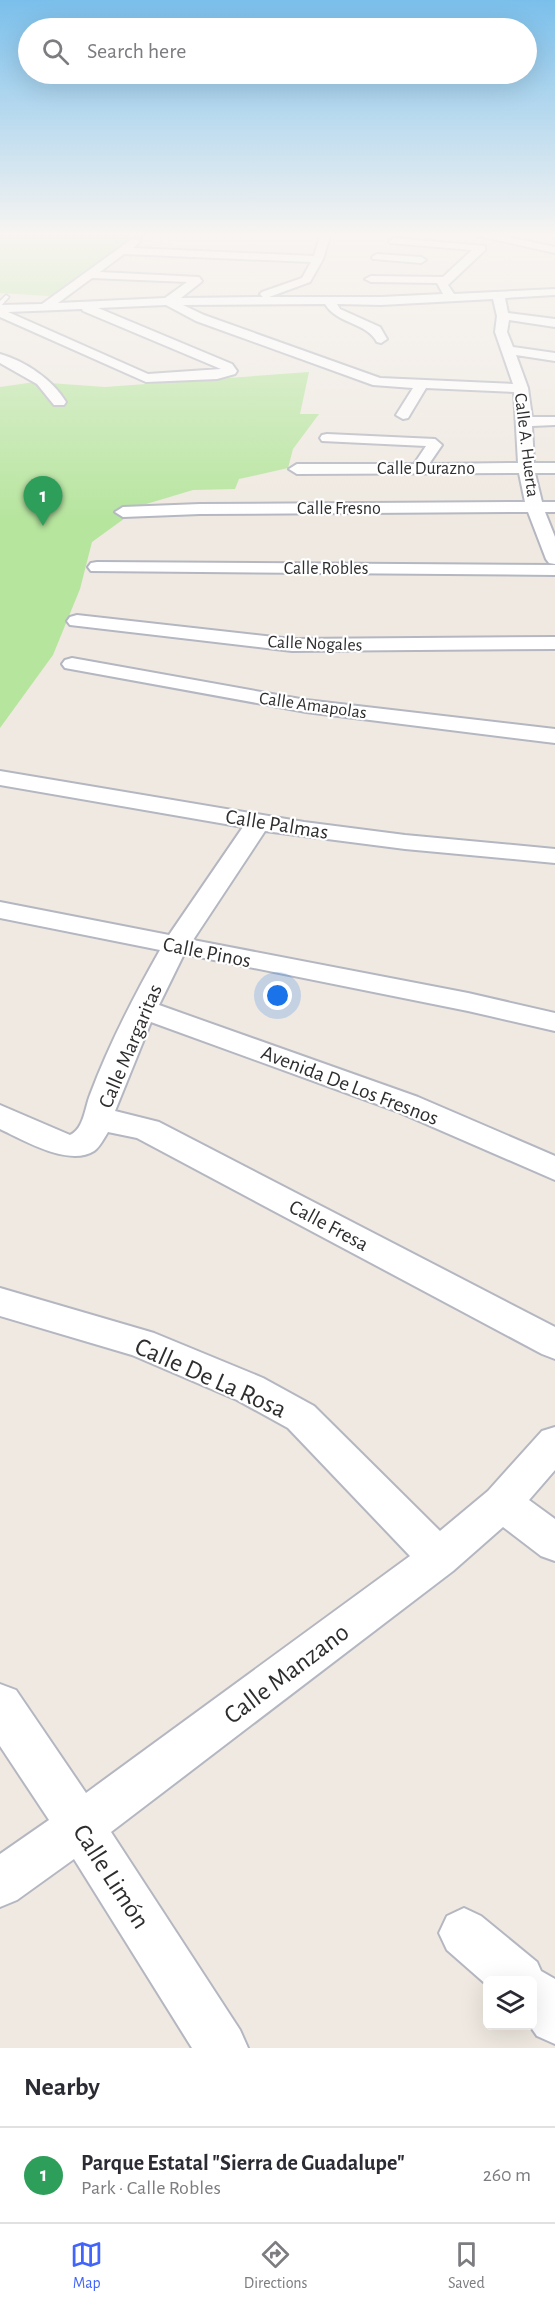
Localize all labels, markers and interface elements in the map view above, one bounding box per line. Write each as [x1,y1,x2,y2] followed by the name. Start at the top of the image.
[18,18,537,84] search box
[39,35,72,68] icon: search
[87,40,186,62] text: Search here
[511,392,541,498] street label: Calle A. Huerta
[377,460,475,478] street label: Calle Durazno
[24,476,63,526] pin: 1
[297,500,381,518] street label: Calle Fresno
[284,560,368,578] street label: Calle Robles
[267,633,363,655] street label: Calle Nogales
[258,690,368,722] street label: Calle Amapolas
[224,806,330,843] street label: Calle Palmas
[161,934,253,971] street label: Calle Pinos
[95,981,166,1111] street label: Calle Margaritas
[263,981,292,1010] your location
[258,1042,441,1129] street label: Avenida De Los Fresnos
[286,1196,372,1255] street label: Calle Fresa
[131,1333,290,1423] street label: Calle De La Rosa
[219,1619,354,1729] street label: Calle Manzano
[68,1820,154,1933] street label: Calle Limón
[483,1976,537,2030] map controls
[483,1976,537,2030] button: layers
[24,2074,100,2100] text: Nearby
[81,2152,405,2174] text: Parque Estatal "Sierra de Guadalupe"
[40,2165,47,2185] text: 1
[483,2165,531,2185] text: 260 m
[81,2178,221,2198] text: Park · Calle Robles
[70,2238,103,2293] tab: Map
[244,2238,308,2293] tab: Directions
[448,2238,485,2293] tab: Saved

